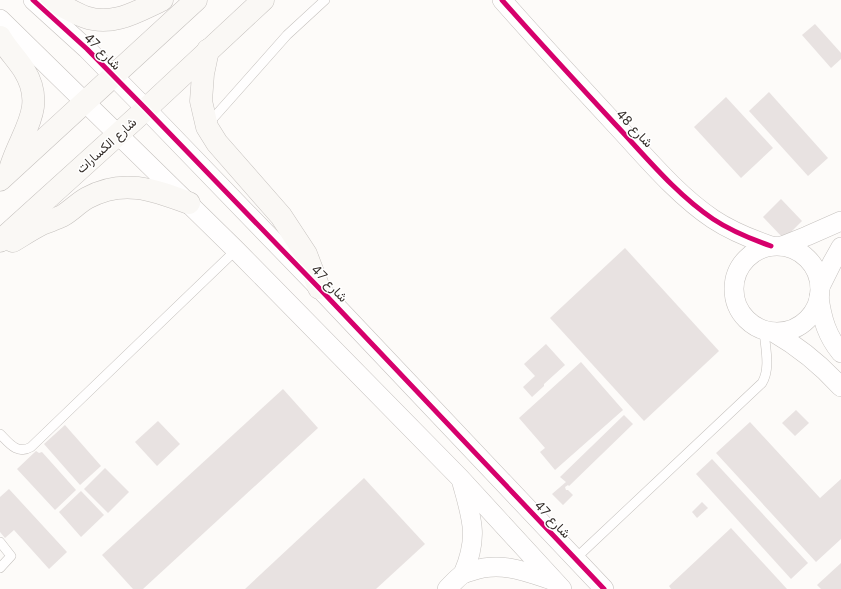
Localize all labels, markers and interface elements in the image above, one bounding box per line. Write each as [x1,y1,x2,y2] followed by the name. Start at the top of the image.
[80,29,125,74] street label: شارع 47
[612,106,657,152] street label: شارع 48
[73,114,141,178] street label: شارع الكسارات
[307,261,352,306] street label: شارع 47
[530,497,574,542] street label: شارع 47

